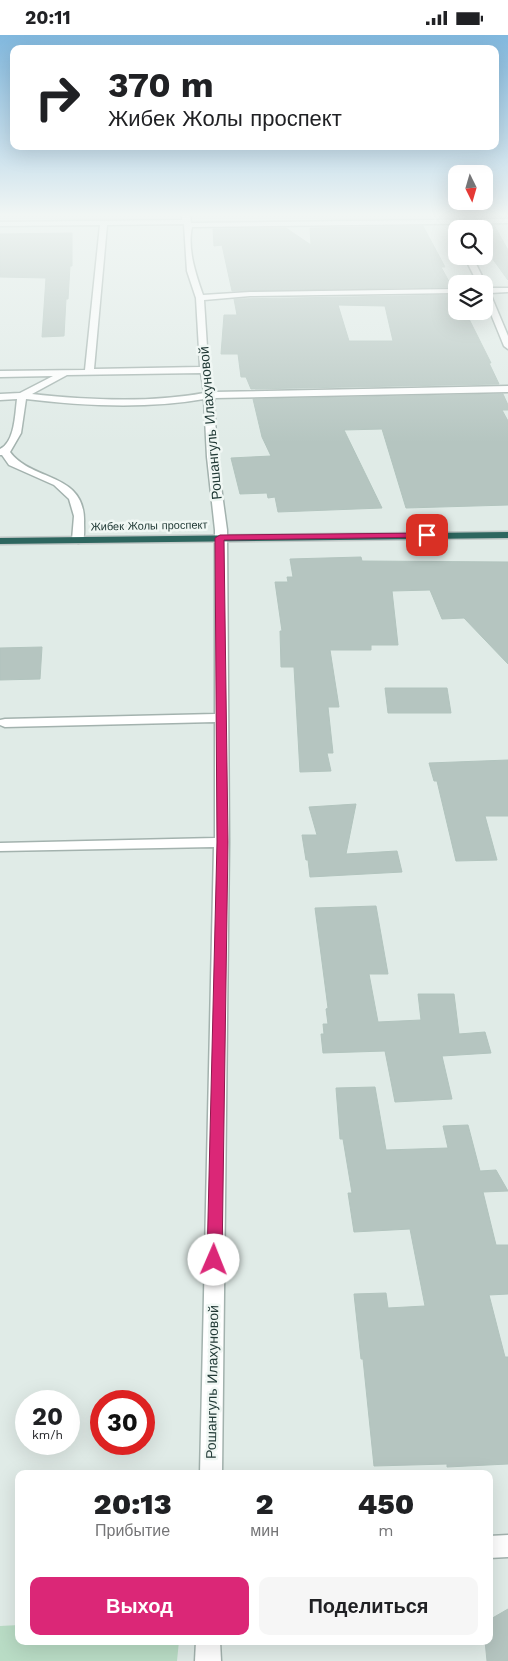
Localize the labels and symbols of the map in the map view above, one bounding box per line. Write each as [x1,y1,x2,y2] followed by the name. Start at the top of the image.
[448,165,492,210] north arrow
[195,346,225,500] street label: Рошангуль Илахуновой
[406,514,448,556] pin
[90,518,208,534] street label: Жибек Жолы проспект
[187,1233,239,1285] position arrow
[203,1305,221,1459] street label: Рошангуль Илахуновой
[90,1390,155,1455] speed limit sign: 30

